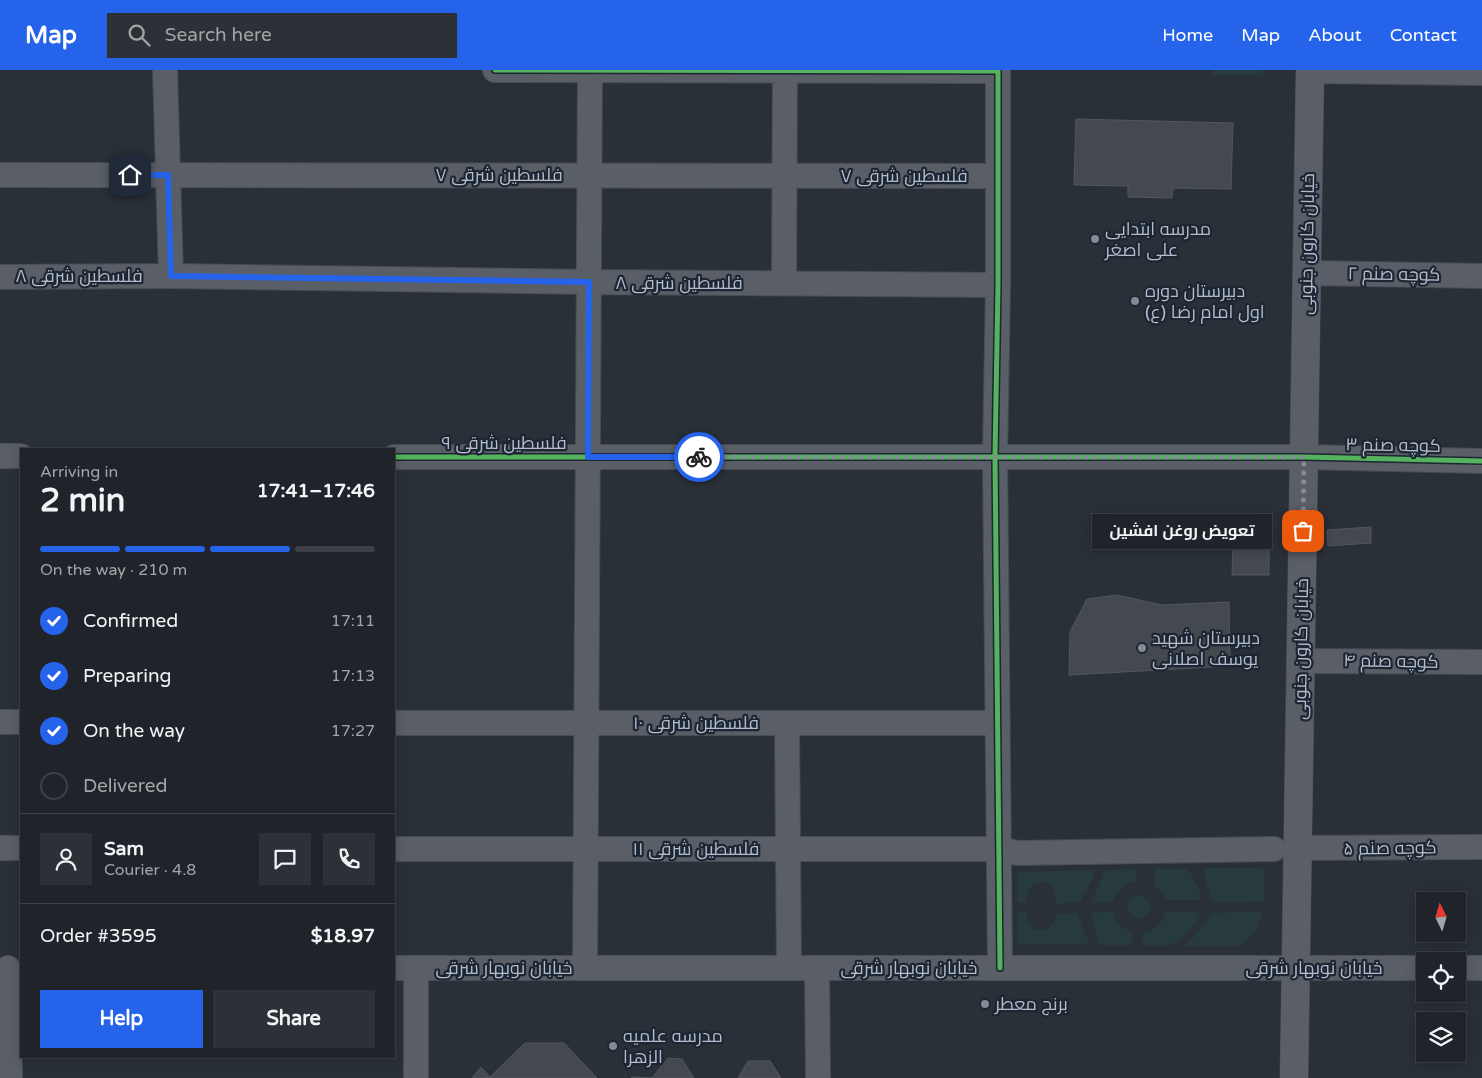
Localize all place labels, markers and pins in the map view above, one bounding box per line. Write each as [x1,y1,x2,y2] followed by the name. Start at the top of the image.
[109,154,151,196] pin
[1104,218,1211,261] place label: مدرسه ابتدایی علی اصغر
[1089,233,1101,245] marker: مدرسه ابتدایی علی اصغر
[1145,280,1265,324] place label: دبیرستان دوره اول امام رضا (ع)
[1129,295,1141,307] marker: دبیرستان دوره اول امام رضا (ع)
[1282,510,1324,552] pin
[1093,514,1273,548] callout: تعویض روغن افشین
[1152,627,1260,670] place label: دبیرستان شهید یوسف اصلانی
[1136,642,1148,654] marker: دبیرستان شهید یوسف اصلانی
[994,993,1068,1016] place label: برنج معطر
[979,998,991,1010] marker: برنج معطر
[623,1025,723,1068] place label: مدرسه علمیه الزهرا
[607,1040,619,1052] marker: مدرسه علمیه الزهرا

